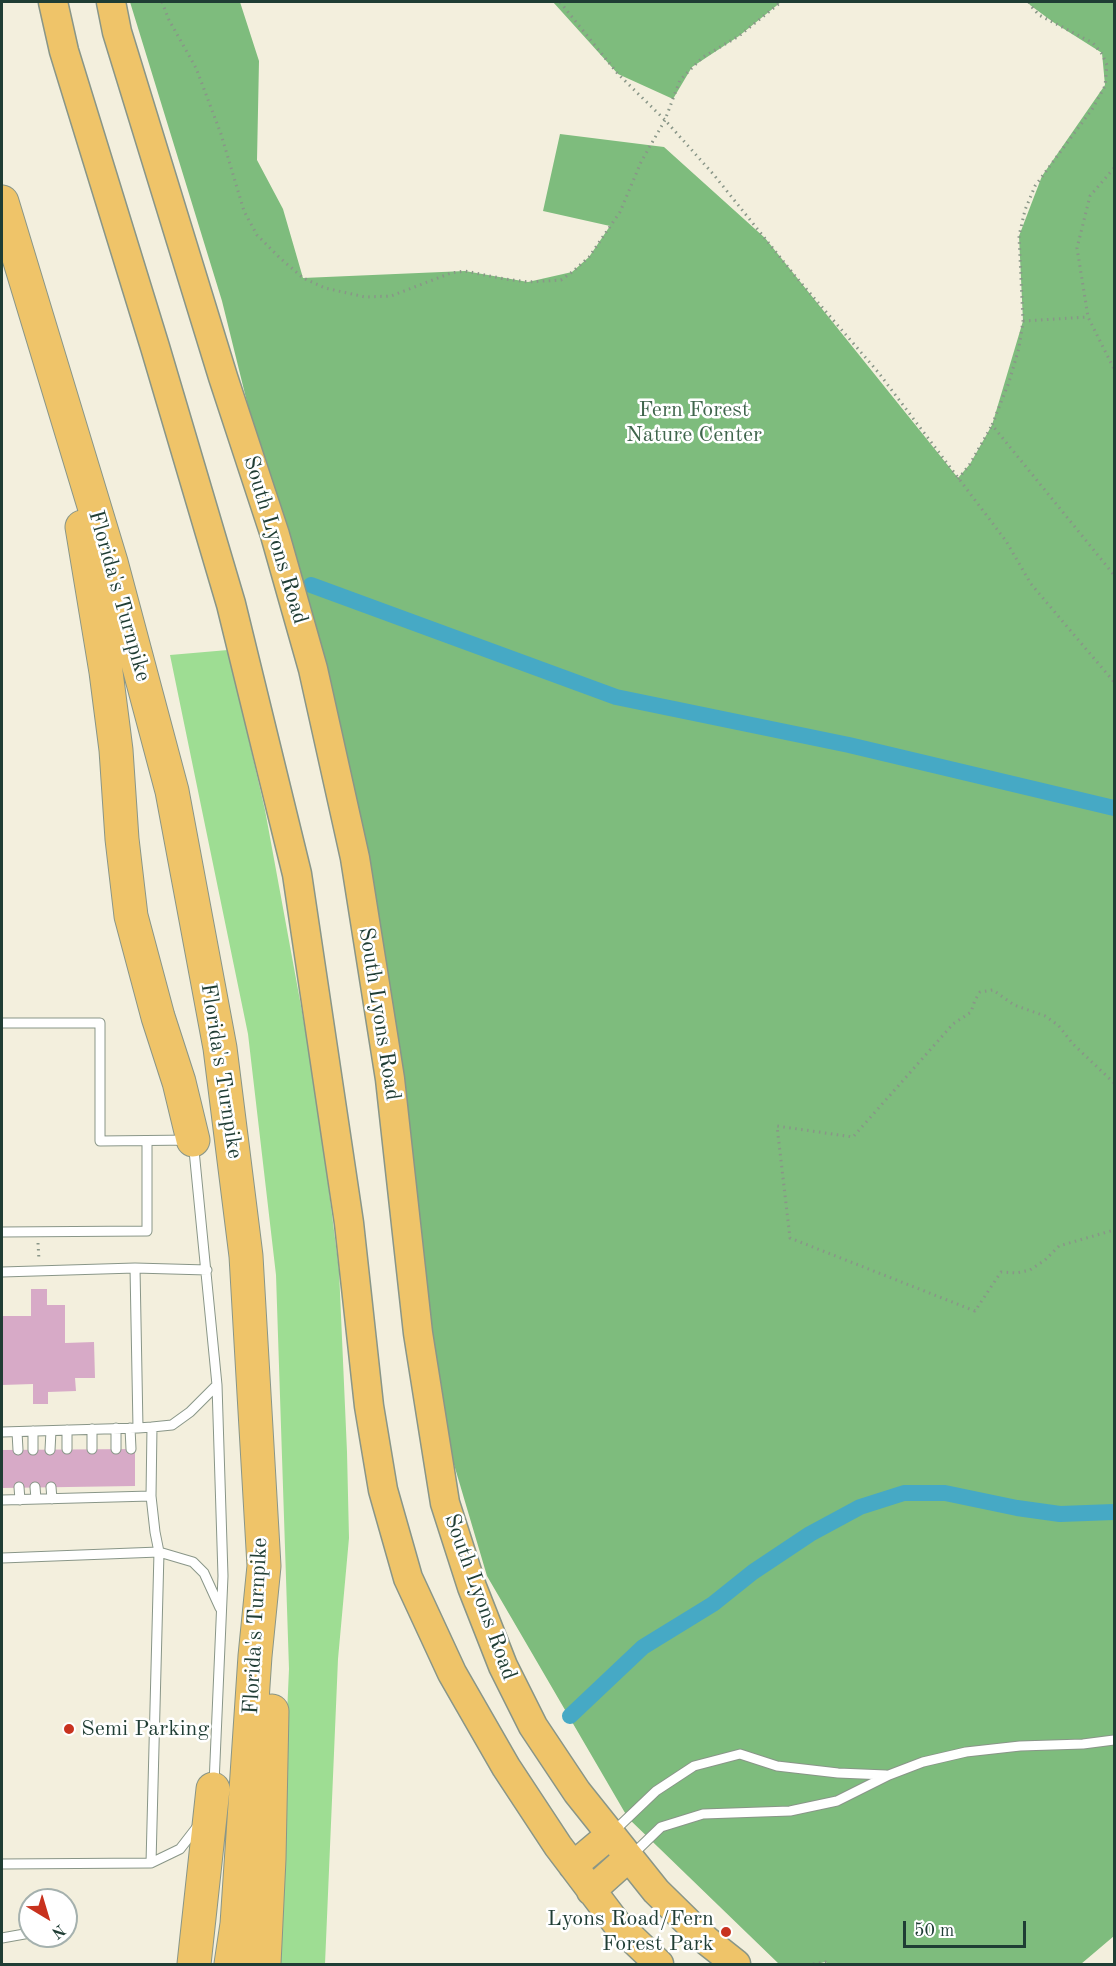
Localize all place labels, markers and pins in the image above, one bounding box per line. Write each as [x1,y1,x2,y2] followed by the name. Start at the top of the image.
[81,1716,209,1742] place label: Semi Parking
[62,1722,76,1736] marker: Semi Parking
[547,1906,714,1958] place label: Lyons Road/Fern Forest Park
[719,1925,733,1939] marker: Lyons Road/Fern Forest Park

